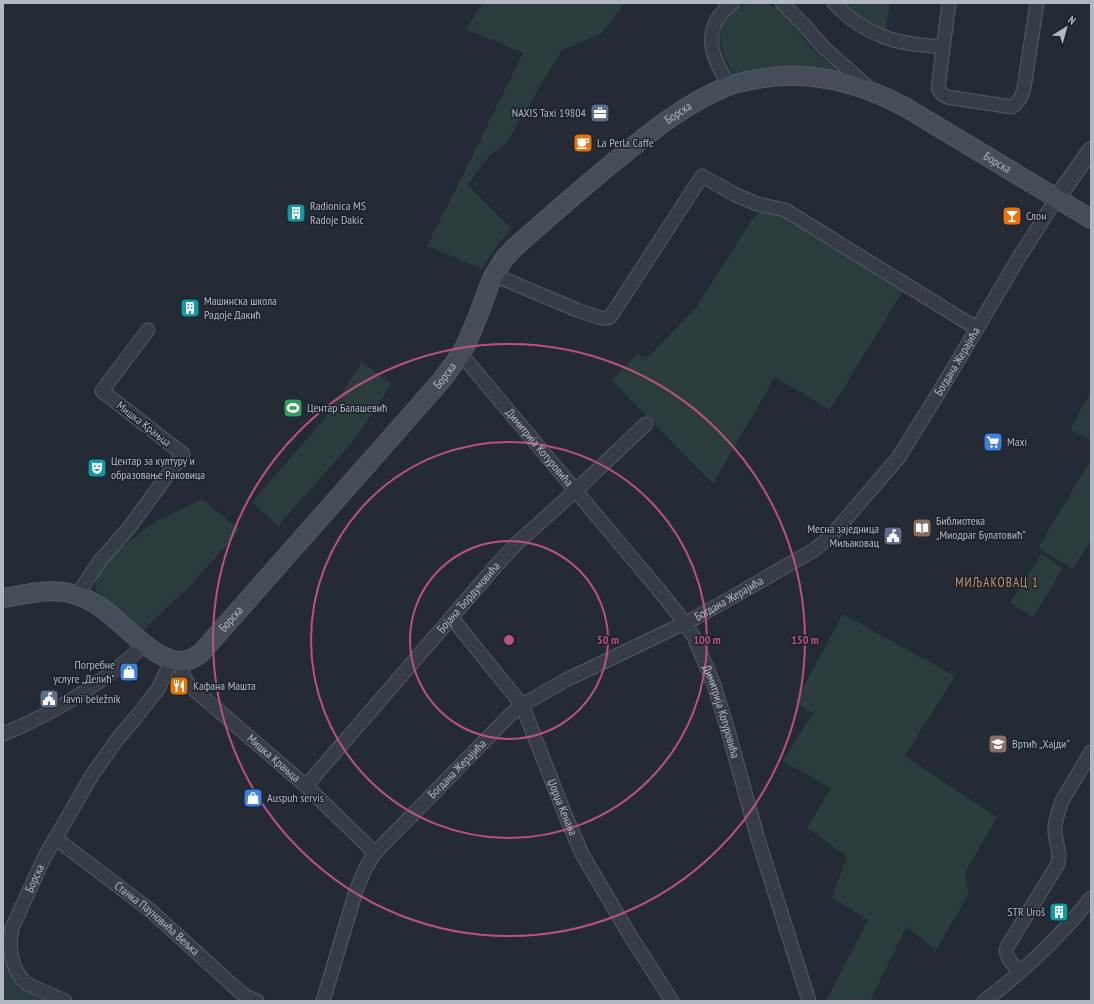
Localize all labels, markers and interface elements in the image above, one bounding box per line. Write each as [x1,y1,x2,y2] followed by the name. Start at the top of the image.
[1046,8,1086,48] north arrow
[1065,13,1079,27] text: N
[661,98,694,127] street label: Борска
[589,102,611,124] office icon: NAXIS Taxi 19804
[512,105,587,120] place label: NAXIS Taxi 19804
[572,132,594,154] cafe icon: La Perla Caffe
[597,135,654,150] place label: La Perla Caffe
[981,148,1014,176] street label: Борска
[310,198,366,227] place label: Radionica MS Radoje Dakic
[285,202,307,224] building icon: Radionica MS Radoje Dakic
[1001,205,1023,227] bar icon: Слон
[1026,208,1046,223] place label: Слон
[204,293,277,322] place label: Машинска школа Радоје Дакић
[179,297,201,319] building icon: Машинска школа Радоје Дакић
[931,324,983,398] street label: Богдана Жерајића
[430,359,459,392] street label: Борска
[282,397,304,419] sports icon: Центар Балашевић
[114,398,175,450] street label: Мишка Крањца
[307,400,387,415] place label: Центар Балашевић
[503,405,577,489] street label: Димитрија Котуровића
[982,431,1004,453] supermarket icon: Maxi
[1007,434,1027,449] place label: Maxi
[111,453,205,482] place label: Центар за културу и образовање Раковица
[86,457,108,479] theatre icon: Центар за културу и образовање Раковица
[936,513,1026,542] place label: Библиотека „Миодраг Булатовић”
[911,517,933,539] library icon: Библиотека „Миодраг Булатовић”
[807,521,880,550] place label: Месна заједница Миљаковац
[882,525,904,547] public building icon: Месна заједница Миљаковац
[433,558,503,636] street label: Бојана Ђордумовића
[692,573,766,624] street label: Богдана Жерајића
[955,574,1039,591] district label: МИЉАКОВАЦ 1
[215,602,246,635] street label: Борска
[597,632,619,647] text: 50 m
[693,632,721,647] text: 100 m
[791,632,819,647] text: 150 m
[502,633,516,647] centre of rings
[53,657,116,686] place label: Погребне услуге „Делић”
[118,661,140,683] shop icon: Погребне услуге „Делић”
[699,662,743,760] street label: Димитрија Котуровића
[168,675,190,697] restaurant icon: Кафана Машта
[193,678,256,693] place label: Кафана Машта
[38,688,60,710] public building icon: Javni beležnik
[62,691,121,706] place label: Javni beležnik
[244,731,304,785] street label: Мишка Крањца
[987,733,1009,755] school or university icon: Вртић „Хајди”
[425,736,489,801] street label: Богдана Жерајића
[1012,736,1070,751] place label: Вртић „Хајди”
[545,777,581,838] street label: Џорџа Кенана
[242,787,264,809] shop icon: Auspuh servis
[267,790,324,805] place label: Auspuh servis
[21,861,47,895] street label: Борска
[112,878,203,959] street label: Станка Пауновића Вељка
[1048,901,1070,923] building icon: STR Uroš
[1007,904,1045,919] place label: STR Uroš

